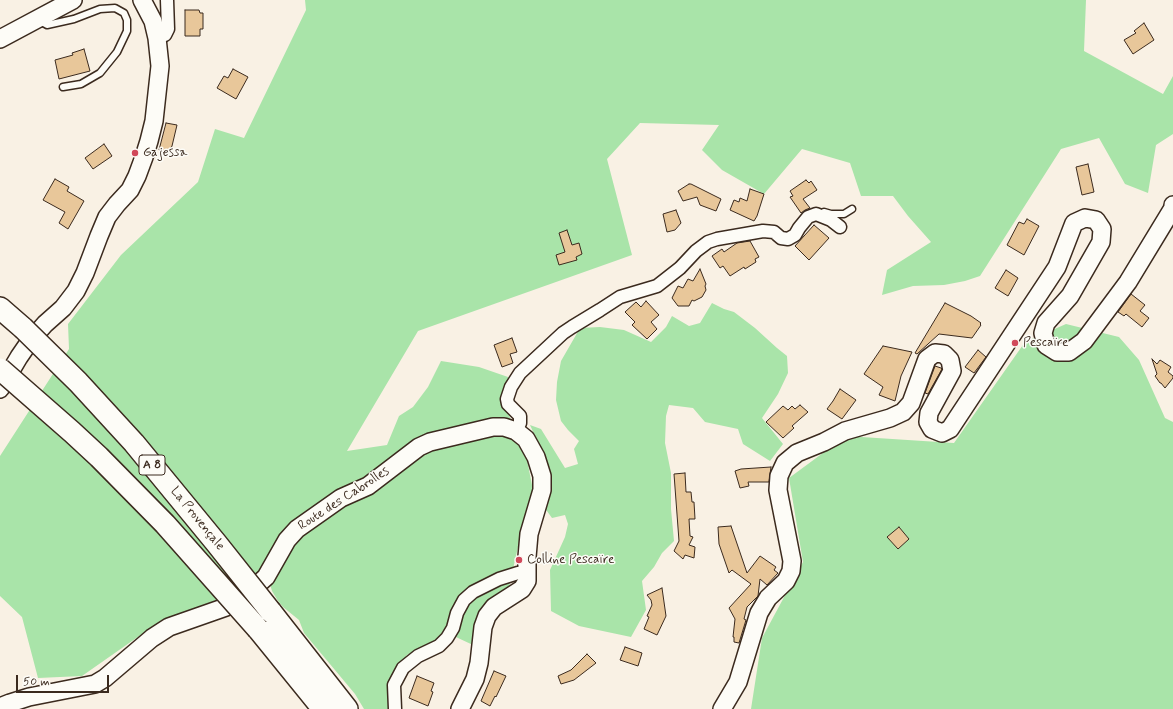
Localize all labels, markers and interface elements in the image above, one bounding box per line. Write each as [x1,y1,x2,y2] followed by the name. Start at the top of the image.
[143,145,187,161] place label: Gajessa
[130,148,140,158] marker: Gajessa
[1023,335,1068,351] place label: Pescaïre
[1010,338,1020,348] marker: Pescaïre
[139,455,165,475] road number: A 8
[296,464,392,534] street label: Route des Cabrolles
[167,484,227,554] street label: La Provençale
[527,552,614,568] place label: Colline Pescaïre
[514,555,524,565] marker: Colline Pescaïre
[18,667,111,693] scale bar
[23,674,50,690] text: 50 m

